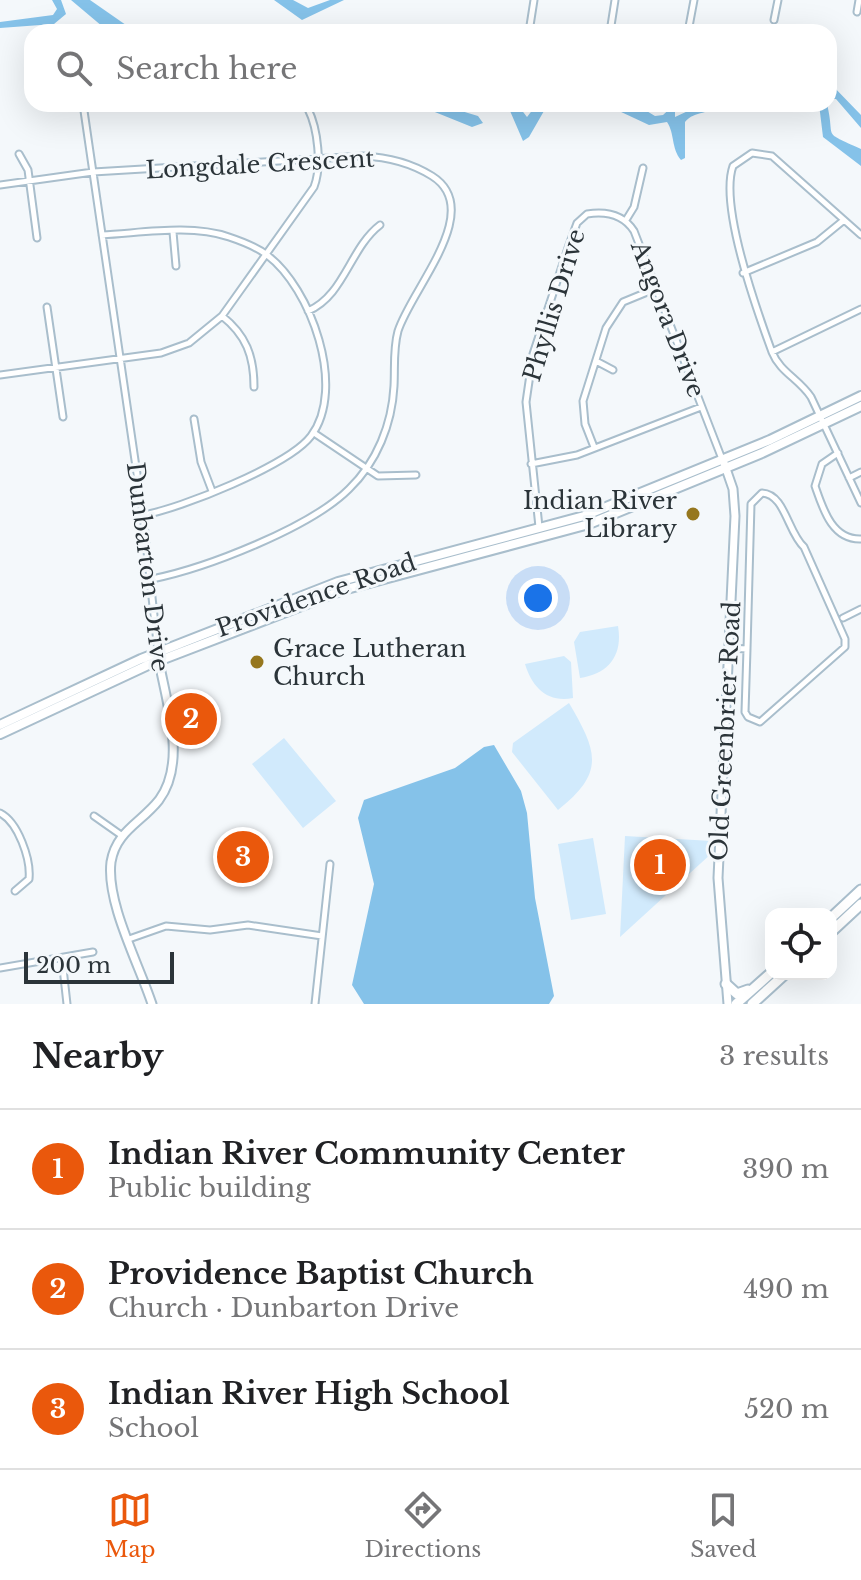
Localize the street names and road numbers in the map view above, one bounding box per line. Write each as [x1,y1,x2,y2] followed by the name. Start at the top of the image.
[145,144,375,184] street label: Longdale Crescent
[517,225,591,385] street label: Phyllis Drive
[625,236,711,401] street label: Angora Drive
[121,460,175,674] street label: Dunbarton Drive
[212,547,420,643] street label: Providence Road
[704,600,746,862] street label: Old Greenbrier Road

